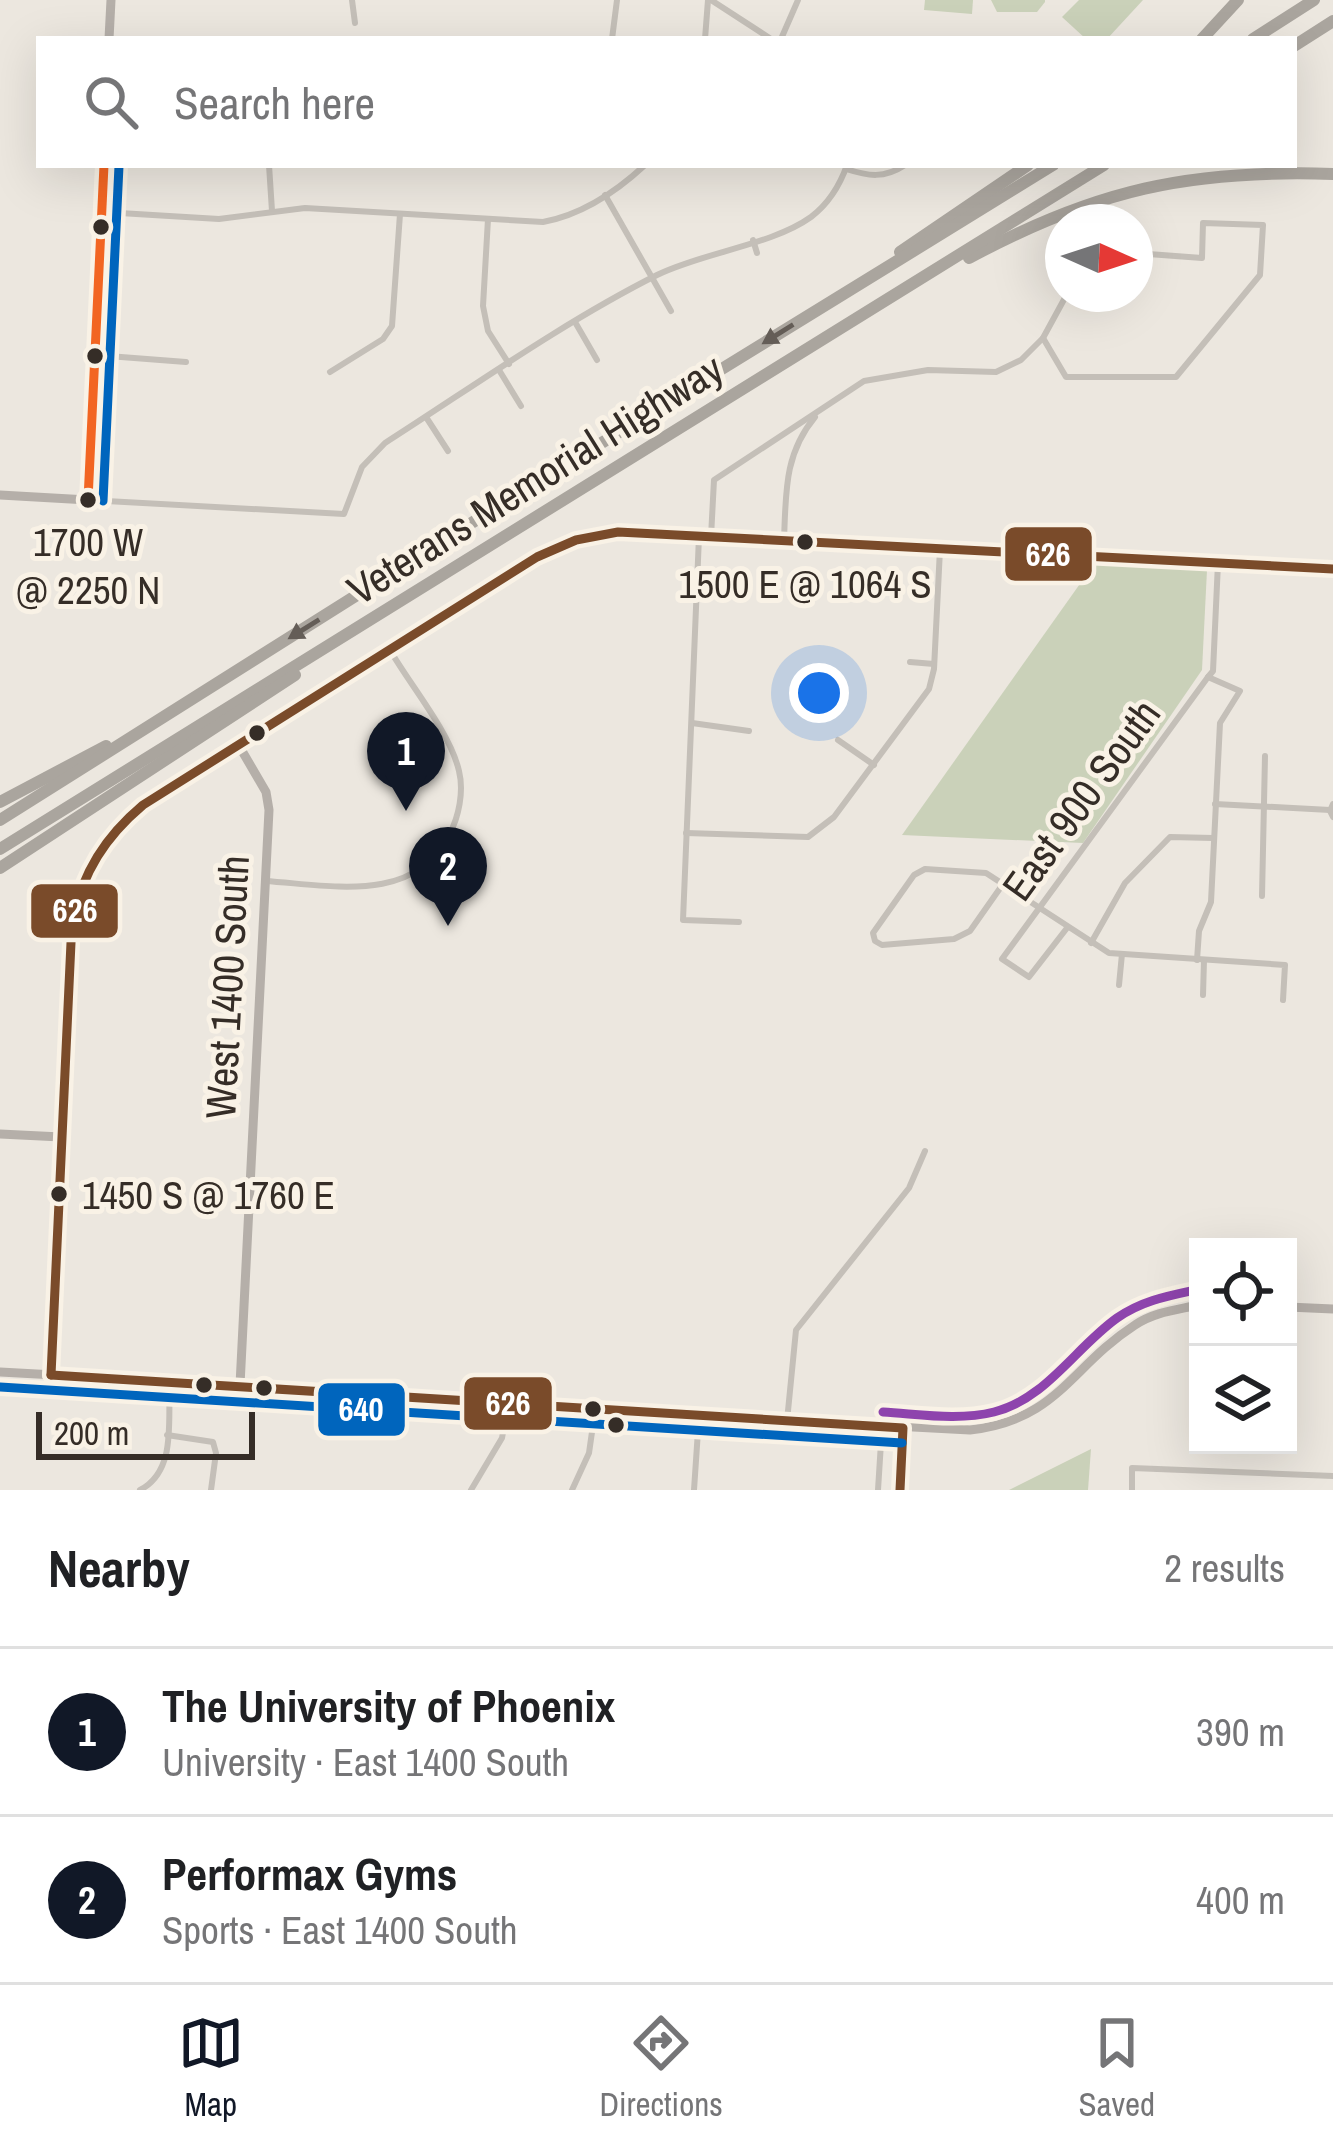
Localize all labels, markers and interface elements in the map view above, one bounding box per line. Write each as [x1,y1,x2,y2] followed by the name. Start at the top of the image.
[36,36,1297,168] search box
[78,69,144,135] icon: search
[174,72,375,133] text: Search here
[1045,204,1153,312] north arrow
[90,216,112,238] unlabelled marker
[761,323,795,344] one-way arrow
[337,341,733,617] street label: Veterans Memorial Highway
[84,345,106,367] unlabelled marker
[77,489,99,511] marker: 1700 W @ 2250 N
[16,516,160,616] place label: 1700 W @ 2250 N
[1003,525,1094,583] line badge: 626
[794,531,816,553] marker: 1500 E @ 1064 S
[1025,532,1071,576] text: 626
[679,558,931,610] place label: 1500 E @ 1064 S
[287,618,321,639] one-way arrow
[789,663,849,723] your location
[989,688,1173,912] street label: East 900 South
[367,712,445,811] pin: 1
[246,722,268,744] unlabelled marker
[409,827,487,926] pin: 2
[192,854,262,1120] street label: West 1400 South
[29,882,120,940] line badge: 626
[52,888,98,932] text: 626
[82,1169,335,1221] place label: 1450 S @ 1760 E
[48,1183,70,1205] marker: 1450 S @ 1760 E
[1189,1238,1297,1454] map controls
[1189,1238,1297,1346] button: locate
[1189,1346,1297,1454] button: layers
[193,1374,215,1396] unlabelled marker
[462,1375,554,1432] line badge: 626
[253,1377,275,1399] unlabelled marker
[316,1381,407,1438] line badge: 640
[485,1381,531,1425] text: 626
[338,1387,384,1431] text: 640
[582,1398,604,1420] unlabelled marker
[36,1406,255,1459] scale bar
[54,1411,129,1455] text: 200 m
[605,1414,627,1436] unlabelled marker
[48,1534,190,1603] text: Nearby
[1164,1542,1285,1594] text: 2 results
[162,1675,615,1736] text: The University of Phoenix
[78,1706,96,1758] text: 1
[1196,1706,1285,1758] text: 390 m
[162,1736,569,1788] text: University · East 1400 South
[162,1843,457,1904] text: Performax Gyms
[78,1874,96,1926] text: 2
[1196,1874,1285,1926] text: 400 m
[162,1904,518,1956] text: Sports · East 1400 South
[178,2010,244,2126] tab: Map
[599,2010,723,2126] tab: Directions
[1078,2010,1155,2126] tab: Saved

